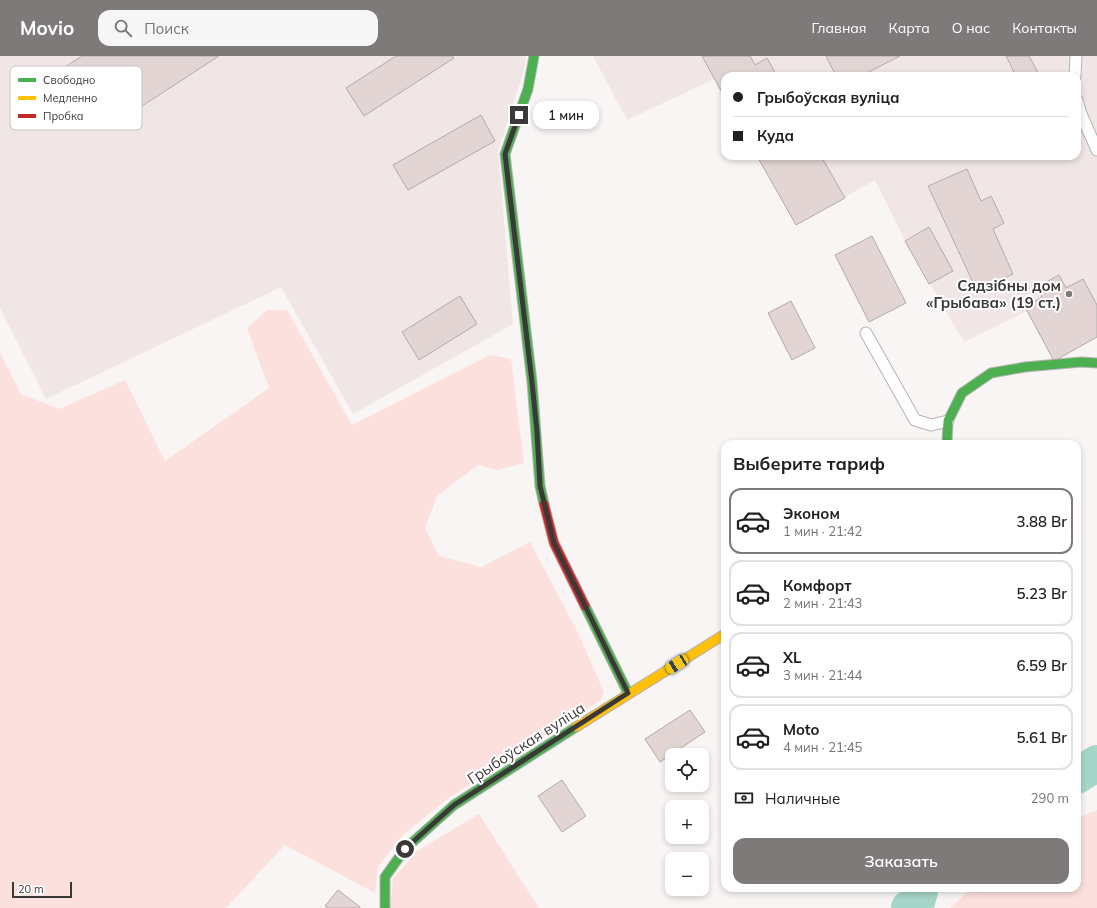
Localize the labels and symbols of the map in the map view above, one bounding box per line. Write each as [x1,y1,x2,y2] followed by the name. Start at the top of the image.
[10,66,142,130] legend
[43,73,96,87] text: Свободно
[43,91,97,105] text: Медленно
[533,101,599,129] callout: 1 мин
[510,106,528,124] route end
[43,109,84,123] text: Пробка
[926,276,1061,312] place label: Сядзібны дом «Грыбава» (19 ст.)
[1064,289,1074,299] marker: Сядзібны дом «Грыбава» (19 ст.)
[664,653,690,675] car
[464,698,588,788] street label: Грыбоўская вуліца
[396,840,414,858] route start
[12,880,72,899] scale bar

